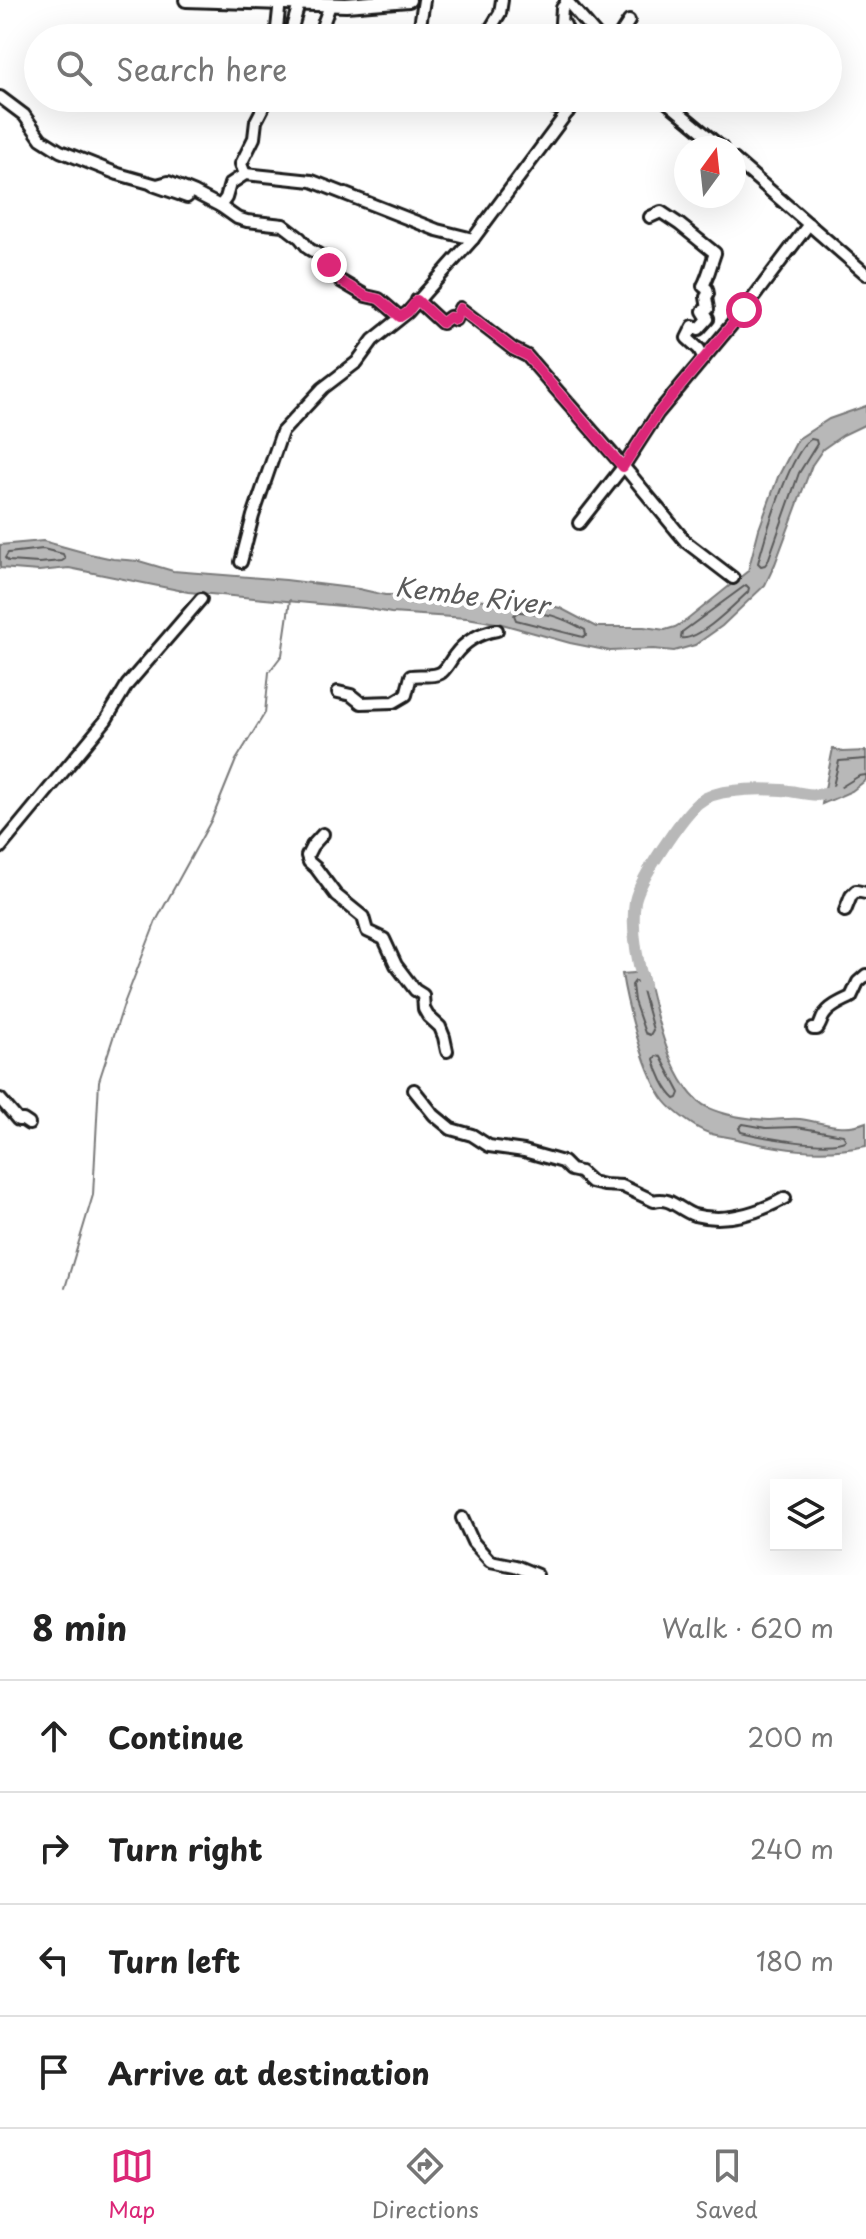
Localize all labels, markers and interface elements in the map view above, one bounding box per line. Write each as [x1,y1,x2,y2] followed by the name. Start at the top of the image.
[24,24,842,112] search box
[52,46,96,90] icon: search
[116,46,288,91] text: Search here
[674,136,746,208] north arrow
[311,247,347,283] route end
[726,292,762,328] route start
[393,566,554,624] water label: Kembe River
[770,1479,842,1551] map controls
[770,1479,842,1551] button: layers
[32,1601,127,1653] text: 8 min
[662,1608,834,1647] text: Walk · 620 m
[32,1714,76,1758] icon: ahead
[108,1714,243,1759] text: Continue
[747,1717,834,1756] text: 200 m
[32,1826,76,1870] icon: right
[108,1826,263,1871] text: Turn right
[750,1829,834,1868] text: 240 m
[32,1938,76,1982] icon: left
[108,1938,240,1983] text: Turn left
[756,1941,834,1980] text: 180 m
[32,2050,76,2094] icon: arrive
[108,2050,430,2095] text: Arrive at destination
[108,2144,155,2225] tab: Map
[372,2144,479,2225] tab: Directions
[695,2144,758,2225] tab: Saved

